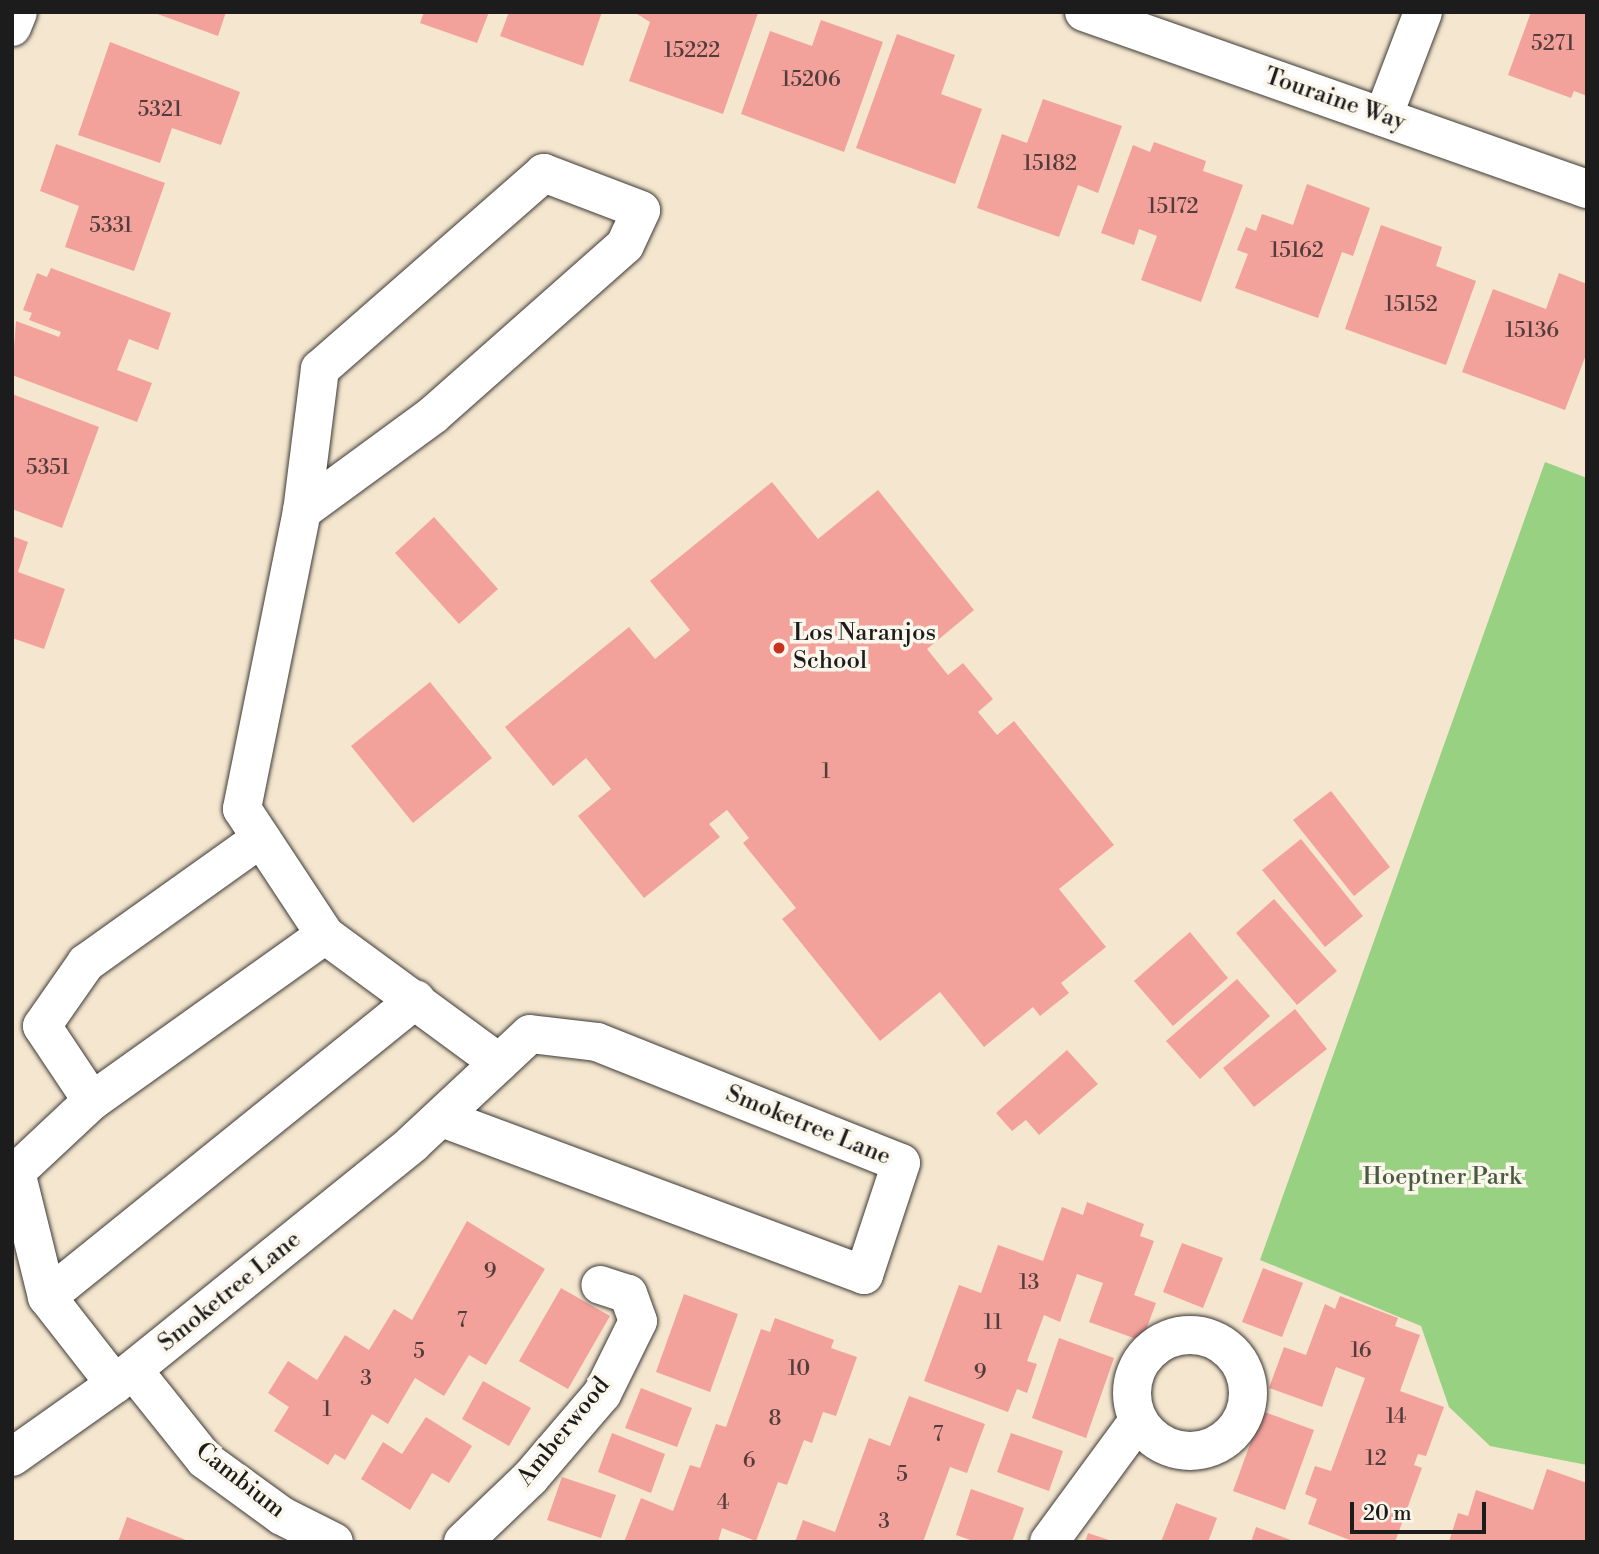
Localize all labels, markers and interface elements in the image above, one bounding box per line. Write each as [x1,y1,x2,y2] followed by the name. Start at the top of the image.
[1531,31,1575,57] house number: 5271
[664,38,720,64] house number: 15222
[1261,62,1409,138] street label: Touraine Way
[781,67,841,93] house number: 15206
[138,97,182,123] house number: 5321
[1023,151,1077,177] house number: 15182
[1148,194,1198,220] house number: 15172
[89,213,133,239] house number: 5331
[1270,238,1324,264] house number: 15162
[1384,292,1438,318] house number: 15152
[1505,318,1559,344] house number: 15136
[26,455,70,481] house number: 5351
[793,620,936,676] place label: Los Naranjos School
[771,640,787,656] marker: Los Naranjos School
[821,759,831,785] house number: 1
[721,1080,895,1172] street label: Smoketree Lane
[1363,1164,1521,1192] park label: Hoeptner Park
[153,1226,307,1358] street label: Smoketree Lane
[484,1259,496,1285] house number: 9
[1019,1270,1039,1296] house number: 13
[457,1308,467,1334] house number: 7
[984,1310,1002,1336] house number: 11
[1350,1338,1372,1364] house number: 16
[413,1339,425,1365] house number: 5
[788,1356,810,1382] house number: 10
[974,1360,986,1386] house number: 9
[360,1366,372,1392] house number: 3
[511,1372,617,1492] street label: Amberwood
[322,1397,332,1423] house number: 1
[1386,1404,1406,1430] house number: 14
[769,1406,781,1432] house number: 8
[933,1422,943,1448] house number: 7
[189,1437,291,1525] street label: Cambium
[1365,1446,1387,1472] house number: 12
[743,1448,755,1474] house number: 6
[896,1462,908,1488] house number: 5
[1354,1488,1490,1532] scale bar
[717,1490,729,1516] house number: 4
[1363,1501,1412,1527] text: 20 m
[878,1509,890,1535] house number: 3

